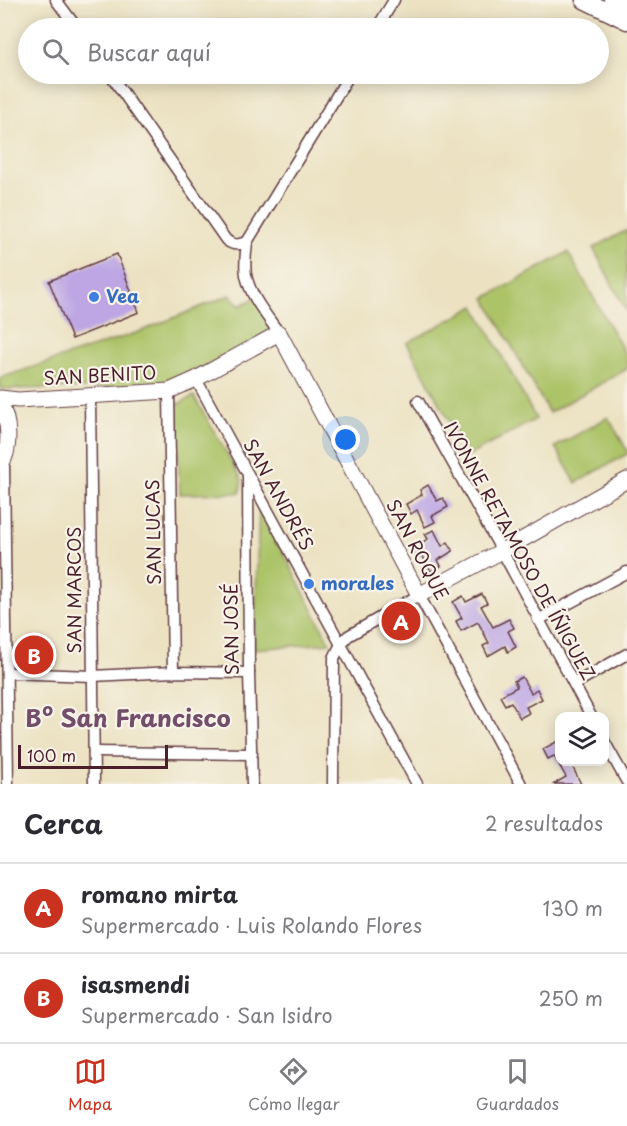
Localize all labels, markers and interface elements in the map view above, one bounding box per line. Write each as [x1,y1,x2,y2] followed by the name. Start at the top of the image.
[18,18,609,84] search box
[39,35,72,68] icon: search
[87,35,211,68] text: Buscar aquí
[106,282,140,309] place label: Vea
[87,290,101,304] marker: Vea
[43,358,157,391] street label: SAN BENITO
[438,416,603,684] street label: IVONNE RETAMOSO DE ÍÑIGUEZ
[331,425,360,454] your location
[238,434,321,555] street label: SAN ANDRÉS
[138,479,167,585] street label: SAN LUCAS
[380,494,456,604] street label: SAN ROQUE
[60,527,87,653] street label: SAN MARCOS
[321,569,394,596] place label: morales
[302,577,316,591] marker: morales
[216,583,245,675] street label: SAN JOSÉ
[382,598,420,644] pin: A
[15,632,54,678] pin: B
[25,699,231,735] district label: Bº San Francisco
[555,712,609,766] map controls
[555,712,609,766] button: layers
[18,742,168,770] scale bar
[27,743,76,767] text: 100 m
[24,804,103,843] text: Cerca
[485,808,603,838] text: 2 resultados
[81,877,238,910] text: romano mirta
[36,893,51,923] text: A
[543,893,603,923] text: 130 m
[81,910,422,940] text: Supermercado · Luis Rolando Flores
[81,967,190,1000] text: isasmendi
[37,983,50,1013] text: B
[539,983,603,1013] text: 250 m
[81,1000,333,1030] text: Supermercado · San Isidro
[68,1055,112,1115] tab: Mapa
[248,1055,340,1115] tab: Cómo llegar
[476,1055,559,1115] tab: Guardados

